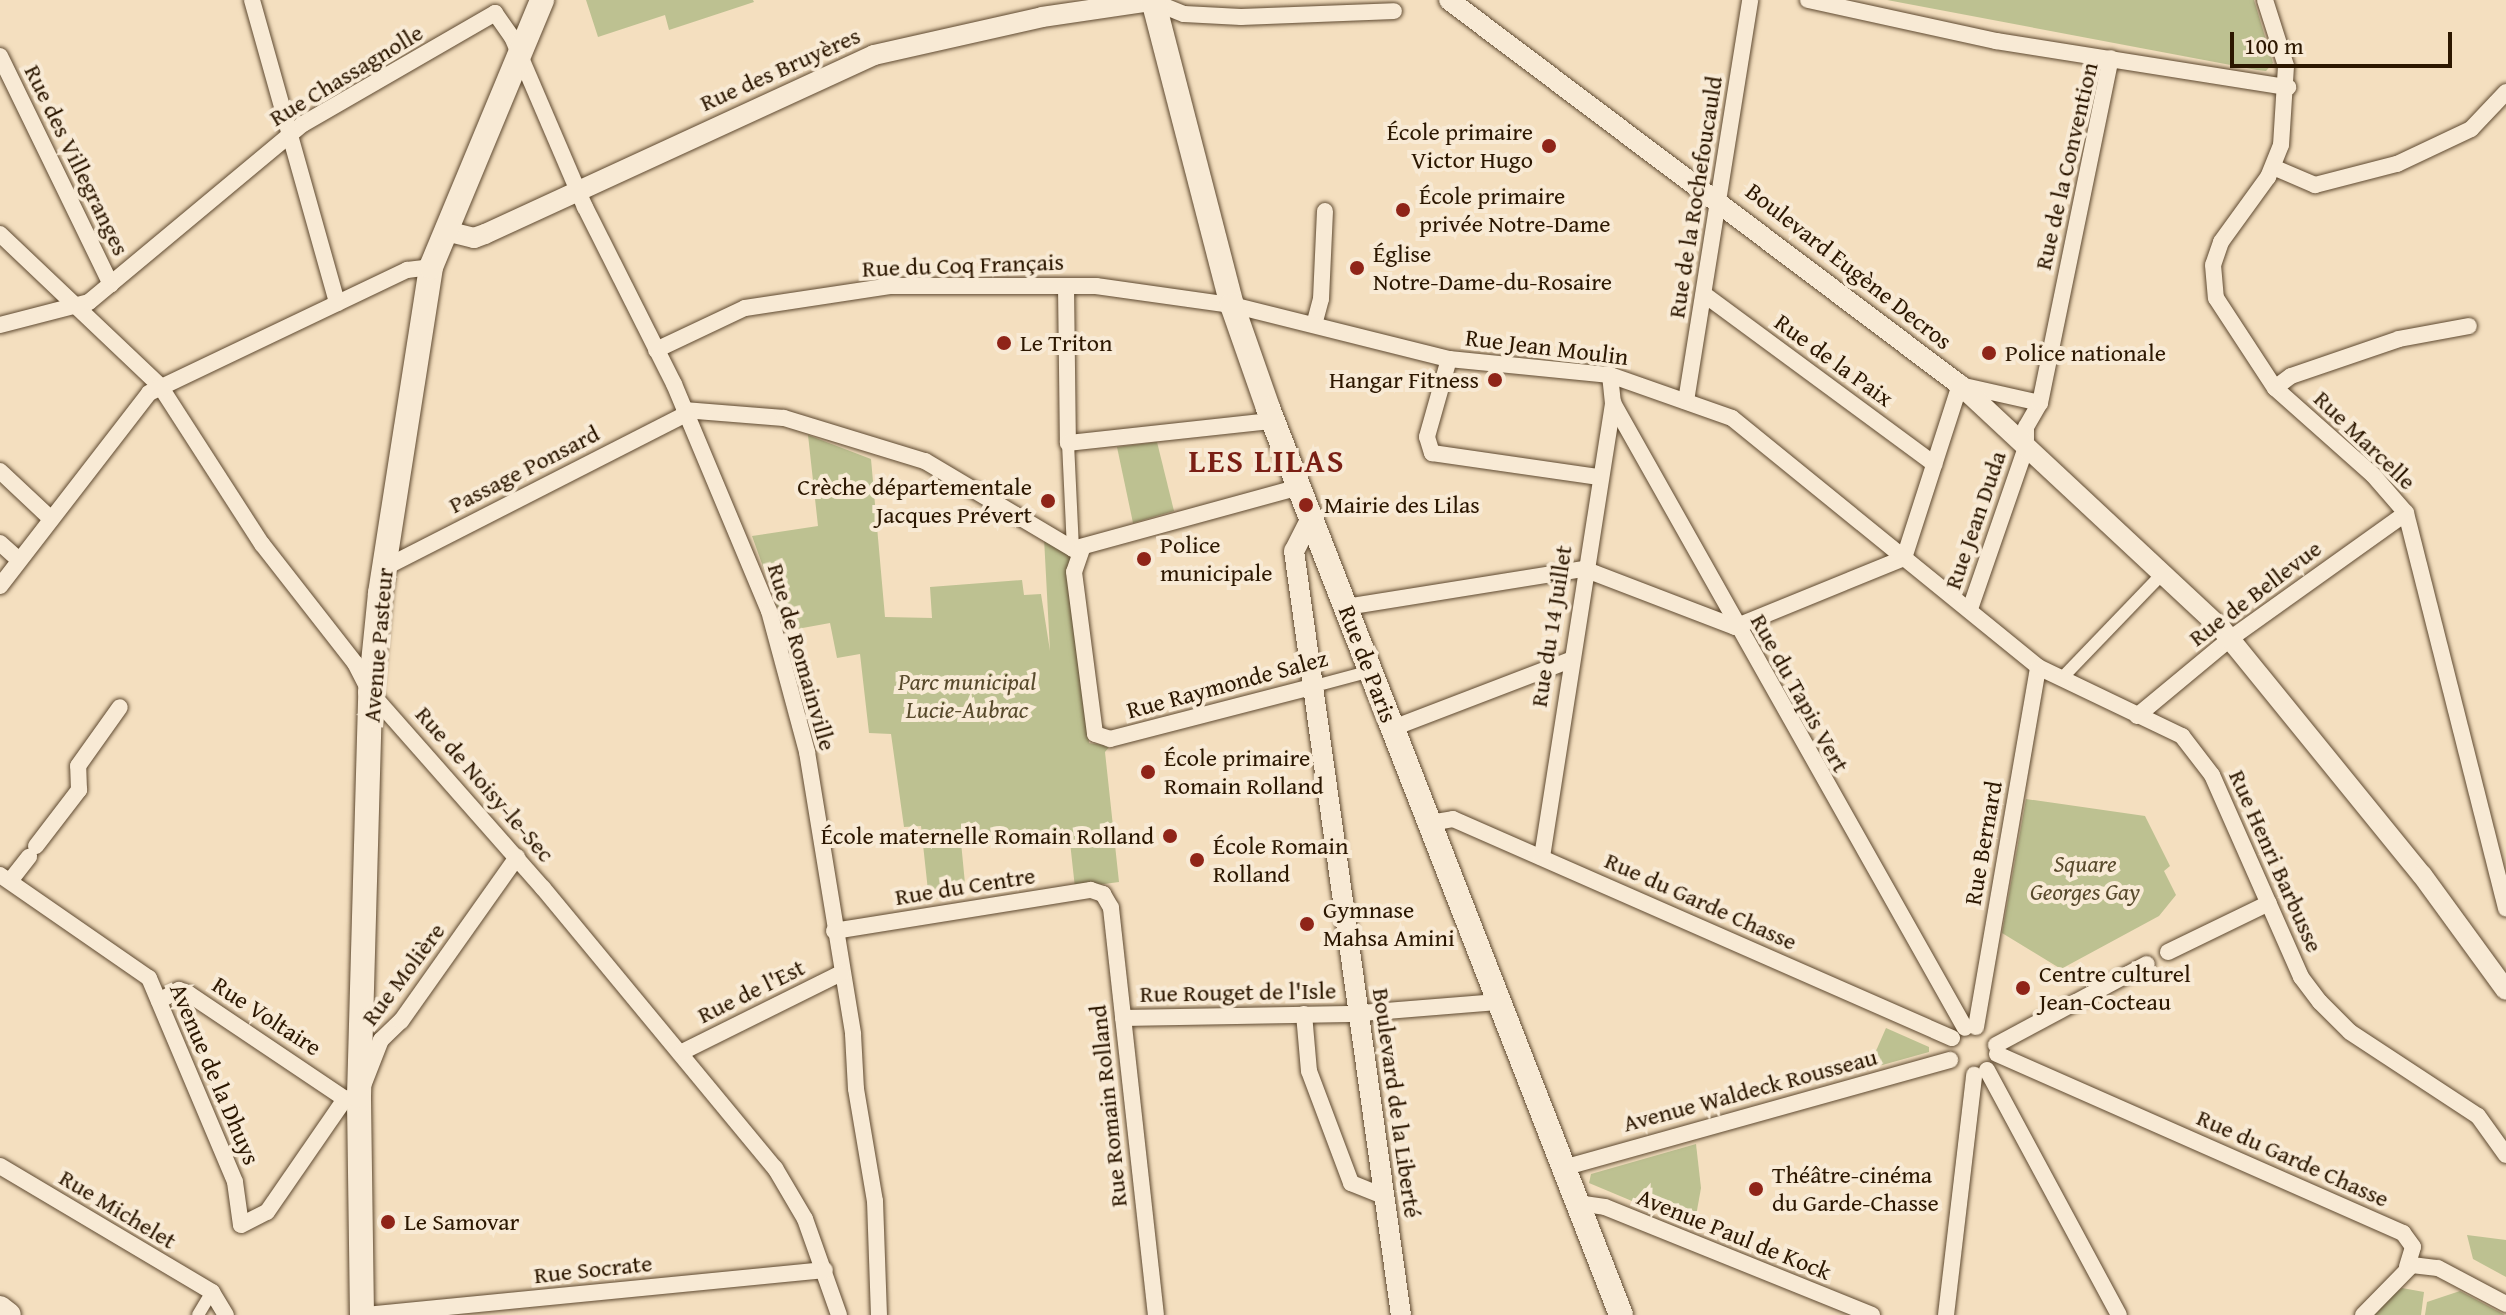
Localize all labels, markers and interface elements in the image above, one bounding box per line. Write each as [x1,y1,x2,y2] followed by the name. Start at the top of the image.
[2234,16,2456,66] scale bar
[264,18,428,132] street label: Rue Chassagnolle
[695,21,865,117] street label: Rue des Bruyères
[2244,28,2304,63] text: 100 m
[18,60,136,260] street label: Rue des Villegranges
[2028,60,2104,272] street label: Rue de la Convention
[1662,74,1728,320] street label: Rue de la Rochefoucauld
[1387,118,1533,174] place label: École primaire Victor Hugo
[1540,137,1558,155] marker: École primaire Victor Hugo
[1740,177,1958,355] street label: Boulevard Eugène Decros
[1419,182,1611,238] place label: École primaire privée Notre-Dame
[1394,201,1412,219] marker: École primaire privée Notre-Dame
[1373,240,1612,296] place label: Église Notre-Dame-du-Rosaire
[862,247,1064,283] street label: Rue du Coq Français
[1348,259,1366,277] marker: Église Notre-Dame-du-Rosaire
[1769,307,1899,413] street label: Rue de la Paix
[1464,323,1630,371] street label: Rue Jean Moulin
[1020,329,1113,357] place label: Le Triton
[995,334,1013,352] marker: Le Triton
[2005,339,2166,367] place label: Police nationale
[1980,344,1998,362] marker: Police nationale
[1329,366,1479,394] place label: Hangar Fitness
[1486,371,1504,389] marker: Hangar Fitness
[2308,384,2422,496] street label: Rue Marcelle
[444,419,604,519] street label: Passage Ponsard
[1189,442,1345,480] district label: LES LILAS
[1938,447,2012,593] street label: Rue Jean Duda
[797,473,1032,529] place label: Crèche départementale Jacques Prévert
[1324,491,1480,519] place label: Mairie des Lilas
[1039,492,1057,510] marker: Crèche départementale Jacques Prévert
[1295,494,1317,516] marker: Mairie des Lilas
[1160,531,1272,587] place label: Police municipale
[2183,534,2327,652] street label: Rue de Bellevue
[1524,543,1578,709] street label: Rue du 14 Juillet
[1135,550,1153,568] marker: Police municipale
[762,560,842,754] street label: Rue de Romainville
[357,566,399,724] street label: Avenue Pasteur
[1332,601,1404,727] street label: Rue de Paris
[1745,609,1855,777] street label: Rue du Tapis Vert
[1123,643,1331,725] street label: Rue Raymonde Salez
[898,668,1036,724] park label: Parc municipal Lucie-Aubrac
[410,700,560,868] street label: Rue de Noisy-le-Sec
[1164,744,1324,800] place label: École primaire Romain Rolland
[1139,763,1157,781] marker: École primaire Romain Rolland
[2223,765,2329,957] street label: Rue Henri Barbusse
[1958,779,2008,907] street label: Rue Bernard
[821,822,1154,850] place label: École maternelle Romain Rolland
[1161,827,1179,845] marker: École maternelle Romain Rolland
[1213,832,1349,888] place label: École Romain Rolland
[1601,846,1801,956] street label: Rue du Garde Chasse
[2030,850,2140,906] park label: Square Georges Gay
[1188,851,1206,869] marker: École Romain Rolland
[893,861,1037,911] street label: Rue du Centre
[1323,896,1455,952] place label: Gymnase Mahsa Amini
[1298,915,1316,933] marker: Gymnase Mahsa Amini
[355,917,451,1031] street label: Rue Molière
[693,953,809,1029] street label: Rue de l'Est
[2039,960,2191,1016] place label: Centre culturel Jean-Cocteau
[207,970,327,1062] street label: Rue Voltaire
[1139,976,1337,1008] street label: Rue Rouget de l'Isle
[164,979,266,1169] street label: Avenue de la Dhuys
[2014,979,2032,997] marker: Centre culturel Jean-Cocteau
[1367,986,1427,1220] street label: Boulevard de la Liberté
[1083,1004,1133,1208] street label: Rue Romain Rolland
[1620,1042,1880,1138] street label: Avenue Waldeck Rousseau
[2193,1103,2393,1213] street label: Rue du Garde Chasse
[1772,1161,1939,1217] place label: Théâtre-cinéma du Garde-Chasse
[54,1163,182,1255] street label: Rue Michelet
[1747,1180,1765,1198] marker: Théâtre-cinéma du Garde-Chasse
[1633,1182,1835,1286] street label: Avenue Paul de Kock
[404,1208,519,1236] place label: Le Samovar
[379,1213,397,1231] marker: Le Samovar
[532,1248,654,1290] street label: Rue Socrate

